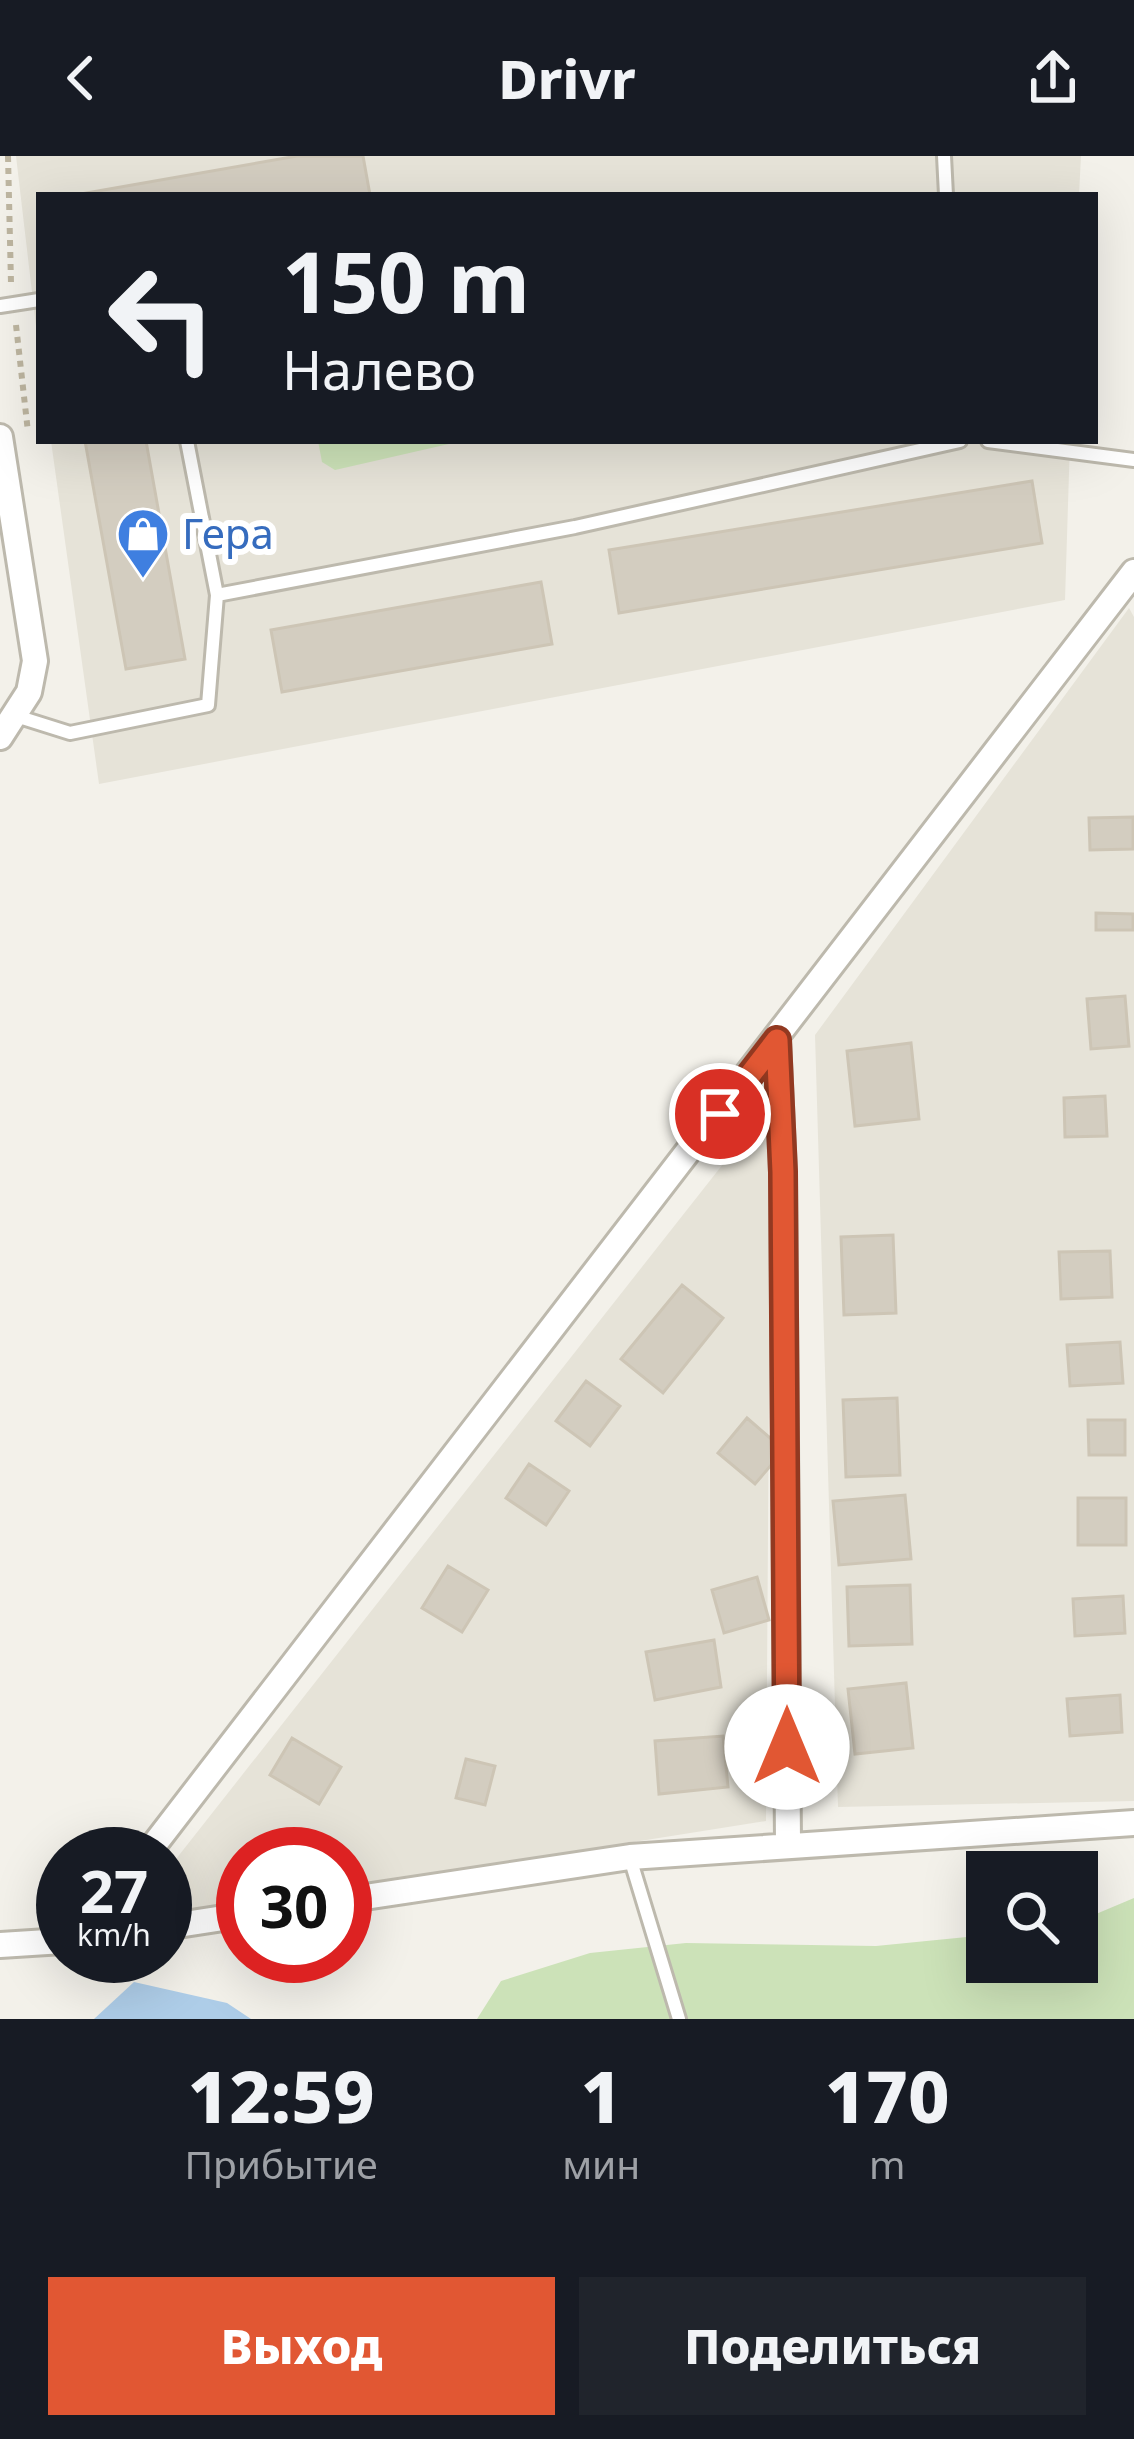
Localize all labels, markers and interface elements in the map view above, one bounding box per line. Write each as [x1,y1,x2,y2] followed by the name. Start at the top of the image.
[498,41,636,115] text: Drivr
[48,45,114,111] icon: back
[1020,45,1086,111] icon: share
[282,223,530,338] text: 150 m
[84,240,240,396] icon: left
[282,332,476,406] text: Налево
[182,504,274,561] place label: Гера
[115,506,171,580] shop icon: Гера
[669,1063,771,1165] pin
[687,1081,753,1147] icon: arrive
[724,1684,850,1810] position arrow
[216,1827,372,1983] speed limit sign: 30
[80,1849,148,1931] text: 27
[966,1851,1098,1983] map controls
[966,1851,1098,1983] button: search
[77,1914,151,1955] text: km/h
[188,2046,375,2144] text: 12:59
[580,2046,622,2144] text: 1
[825,2046,950,2144] text: 170
[184,2137,378,2190] text: Прибытие
[562,2137,640,2190] text: мин
[869,2137,905,2190] text: m
[48,2277,555,2415] button: Выход
[579,2277,1086,2415] button: Поделиться

